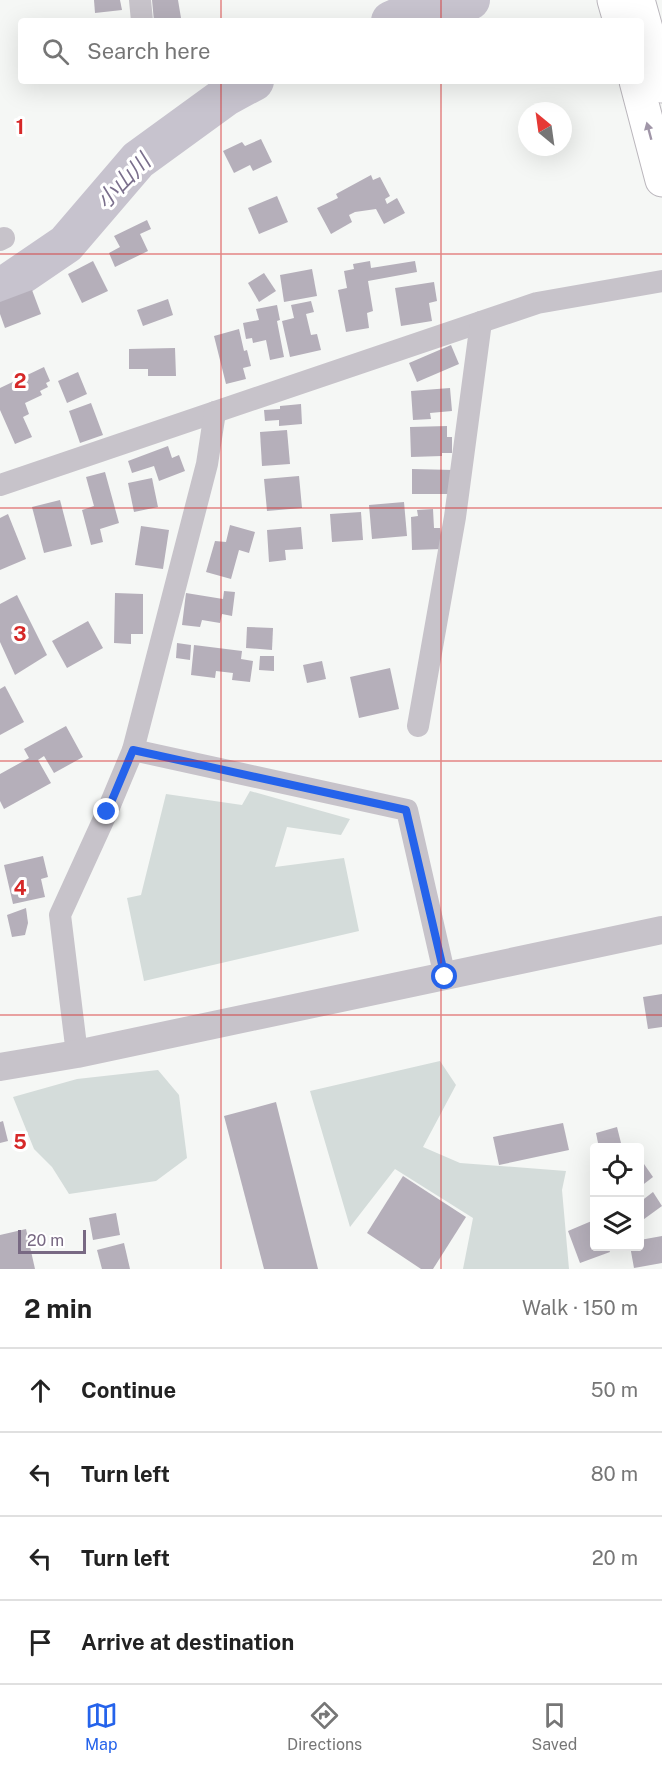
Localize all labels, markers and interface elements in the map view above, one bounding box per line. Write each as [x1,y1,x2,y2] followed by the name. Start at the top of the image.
[18,18,644,84] search box
[39,35,72,68] icon: search
[87,38,211,64] text: Search here
[518,102,572,156] north arrow
[16,115,24,139] text: 1
[644,121,653,139] one-way arrow
[91,147,157,214] water label: 小山川
[14,369,26,393] text: 2
[13,622,27,646] text: 3
[93,798,119,824] route end
[13,876,27,900] text: 4
[431,963,457,989] route start
[13,1130,27,1154] text: 5
[590,1143,644,1251] map controls
[590,1143,644,1197] button: locate
[590,1197,644,1251] button: layers
[18,1227,86,1254] scale bar
[27,1231,64,1250] text: 20 m
[24,1293,92,1324] text: 2 min
[522,1296,638,1320] text: Walk · 150 m
[24,1374,57,1407] icon: ahead
[81,1377,176,1403] text: Continue
[591,1378,638,1402] text: 50 m
[24,1458,57,1491] icon: left
[81,1461,170,1487] text: Turn left
[591,1462,638,1486] text: 80 m
[24,1542,57,1575] icon: left
[81,1545,170,1571] text: Turn left
[592,1546,638,1570] text: 20 m
[24,1626,57,1659] icon: arrive
[81,1629,294,1655] text: Arrive at destination
[85,1699,118,1754] tab: Map
[287,1699,362,1754] tab: Directions
[532,1699,577,1754] tab: Saved

